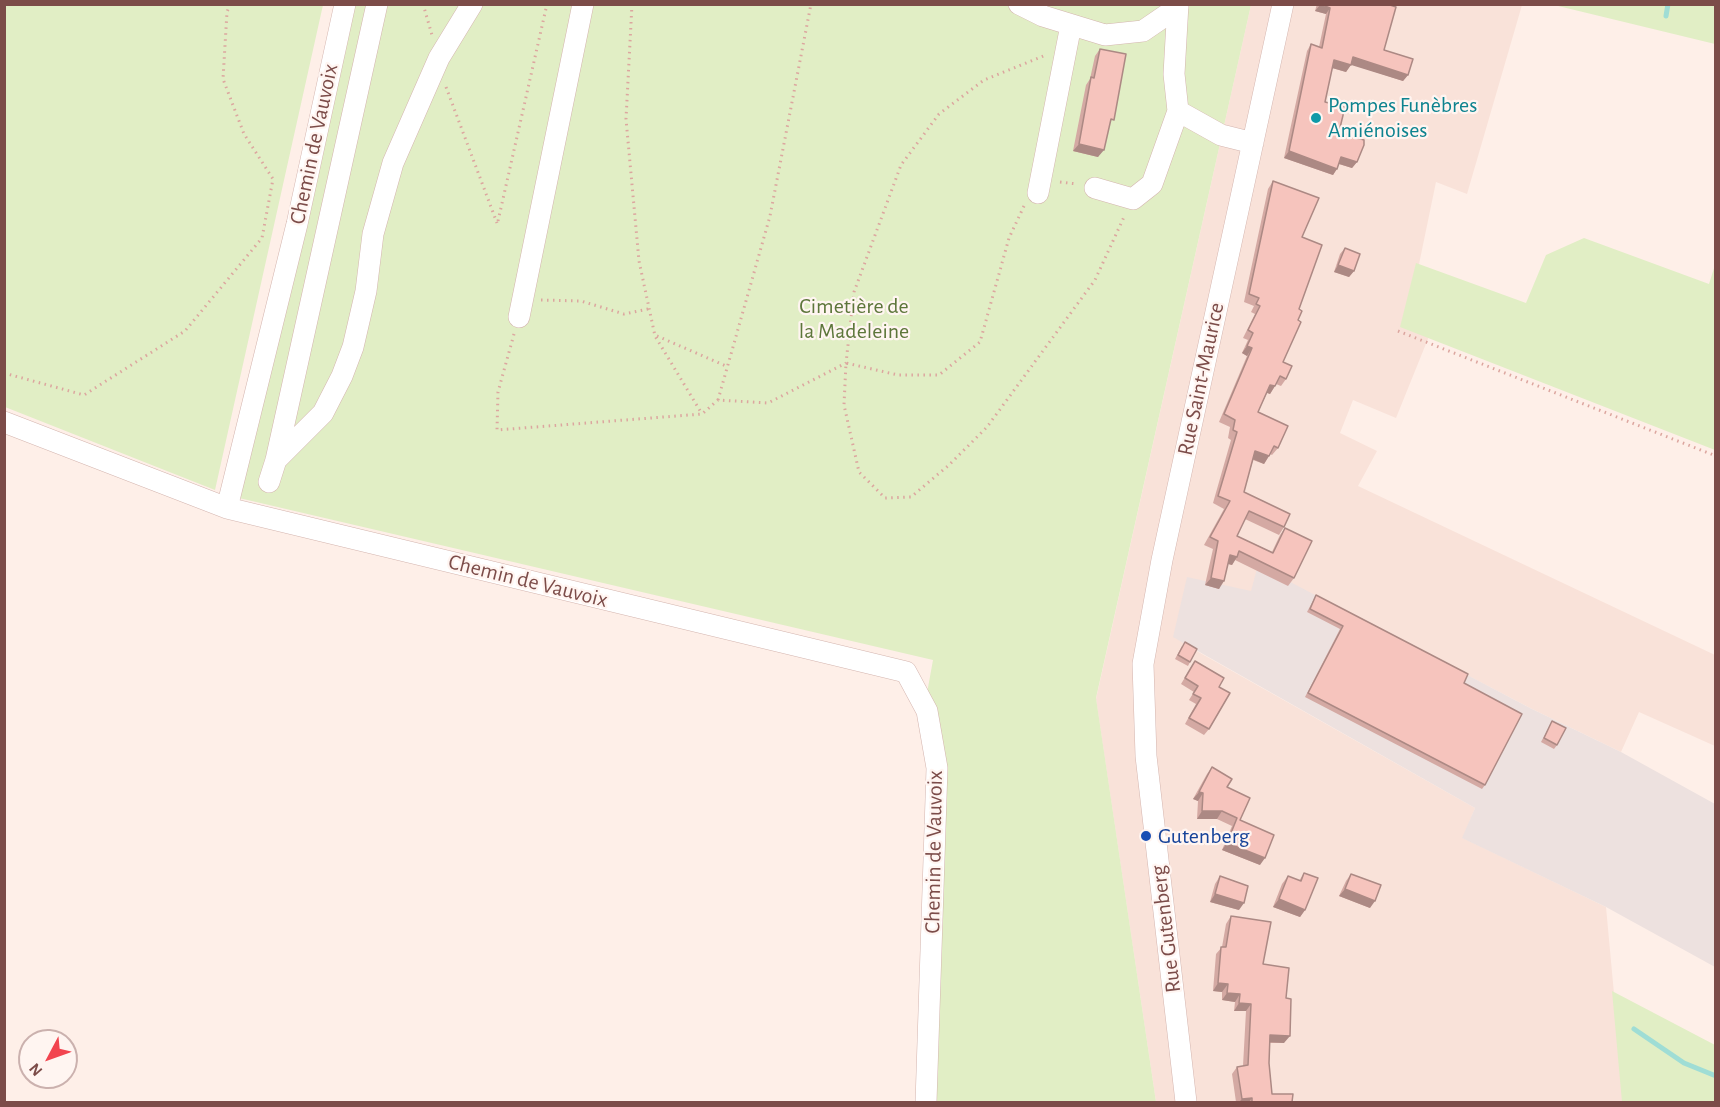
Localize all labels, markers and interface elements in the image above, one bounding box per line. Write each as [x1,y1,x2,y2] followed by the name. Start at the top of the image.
[284,61,344,227] street label: Chemin de Vauvoix
[1328,92,1477,144] place label: Pompes Funèbres Amiénoises
[1309,111,1323,125] marker: Pompes Funèbres Amiénoises
[799,293,909,344] park label: Cimetière de la Madeleine
[1172,300,1230,458] street label: Rue Saint-Maurice
[446,548,610,614] street label: Chemin de Vauvoix
[919,770,949,934] street label: Chemin de Vauvoix
[1158,823,1249,849] place label: Gutenberg
[1139,829,1153,843] marker: Gutenberg
[1145,864,1187,994] street label: Rue Gutenberg
[18,1029,78,1089] north arrow
[26,1060,46,1079] text: N

